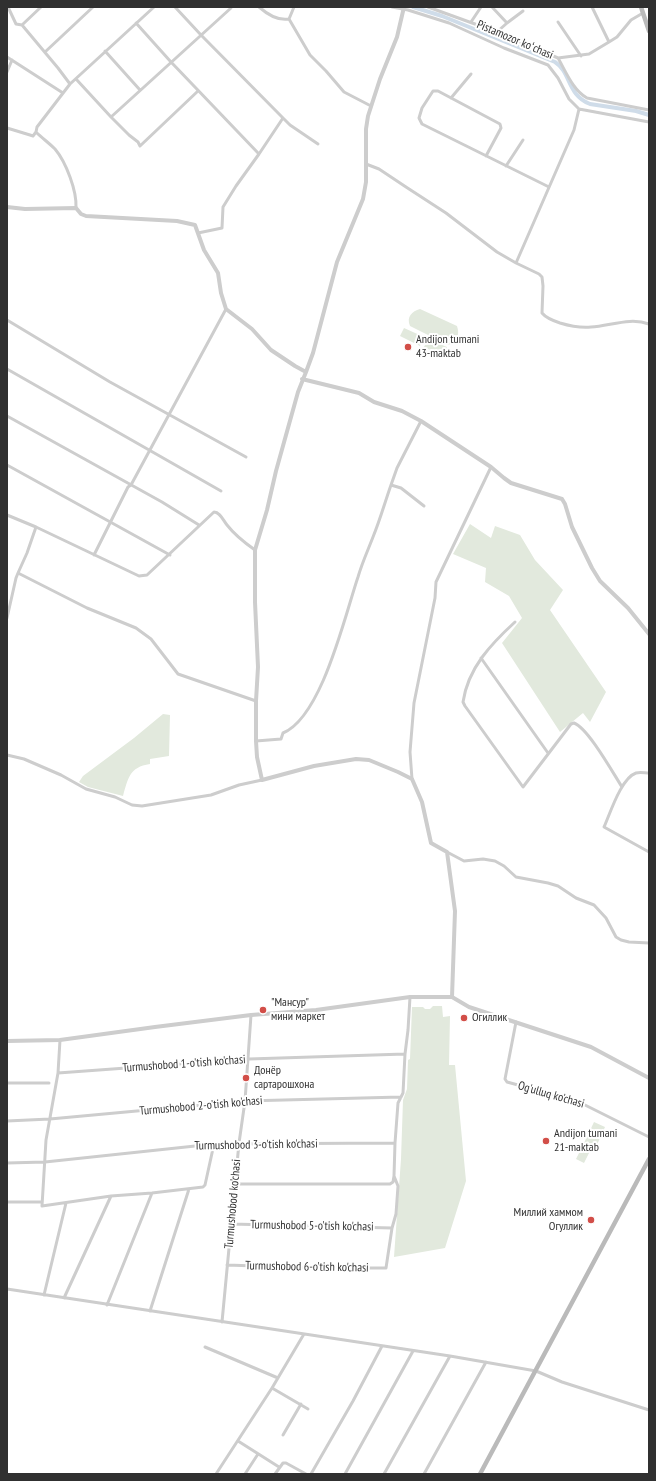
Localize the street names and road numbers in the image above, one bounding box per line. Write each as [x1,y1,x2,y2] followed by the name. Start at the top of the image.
[475,17,555,63] street label: Pistamozor koʻchasi
[122,1053,246,1075] street label: Turmushobod 1-o'tish ko'chasi
[516,1079,586,1111] street label: Og'ulluq ko'chasi
[139,1093,263,1119] street label: Turmushobod 2-o'tish ko'chasi
[194,1137,318,1153] street label: Turmushobod 3-o'tish ko'chasi
[222,1159,244,1249] street label: Turmushobod ko'chasi
[250,1218,374,1234] street label: Turmushobod 5-o'tish ko'chasi
[245,1259,369,1275] street label: Turmushobod 6-o'tish ko'chasi

